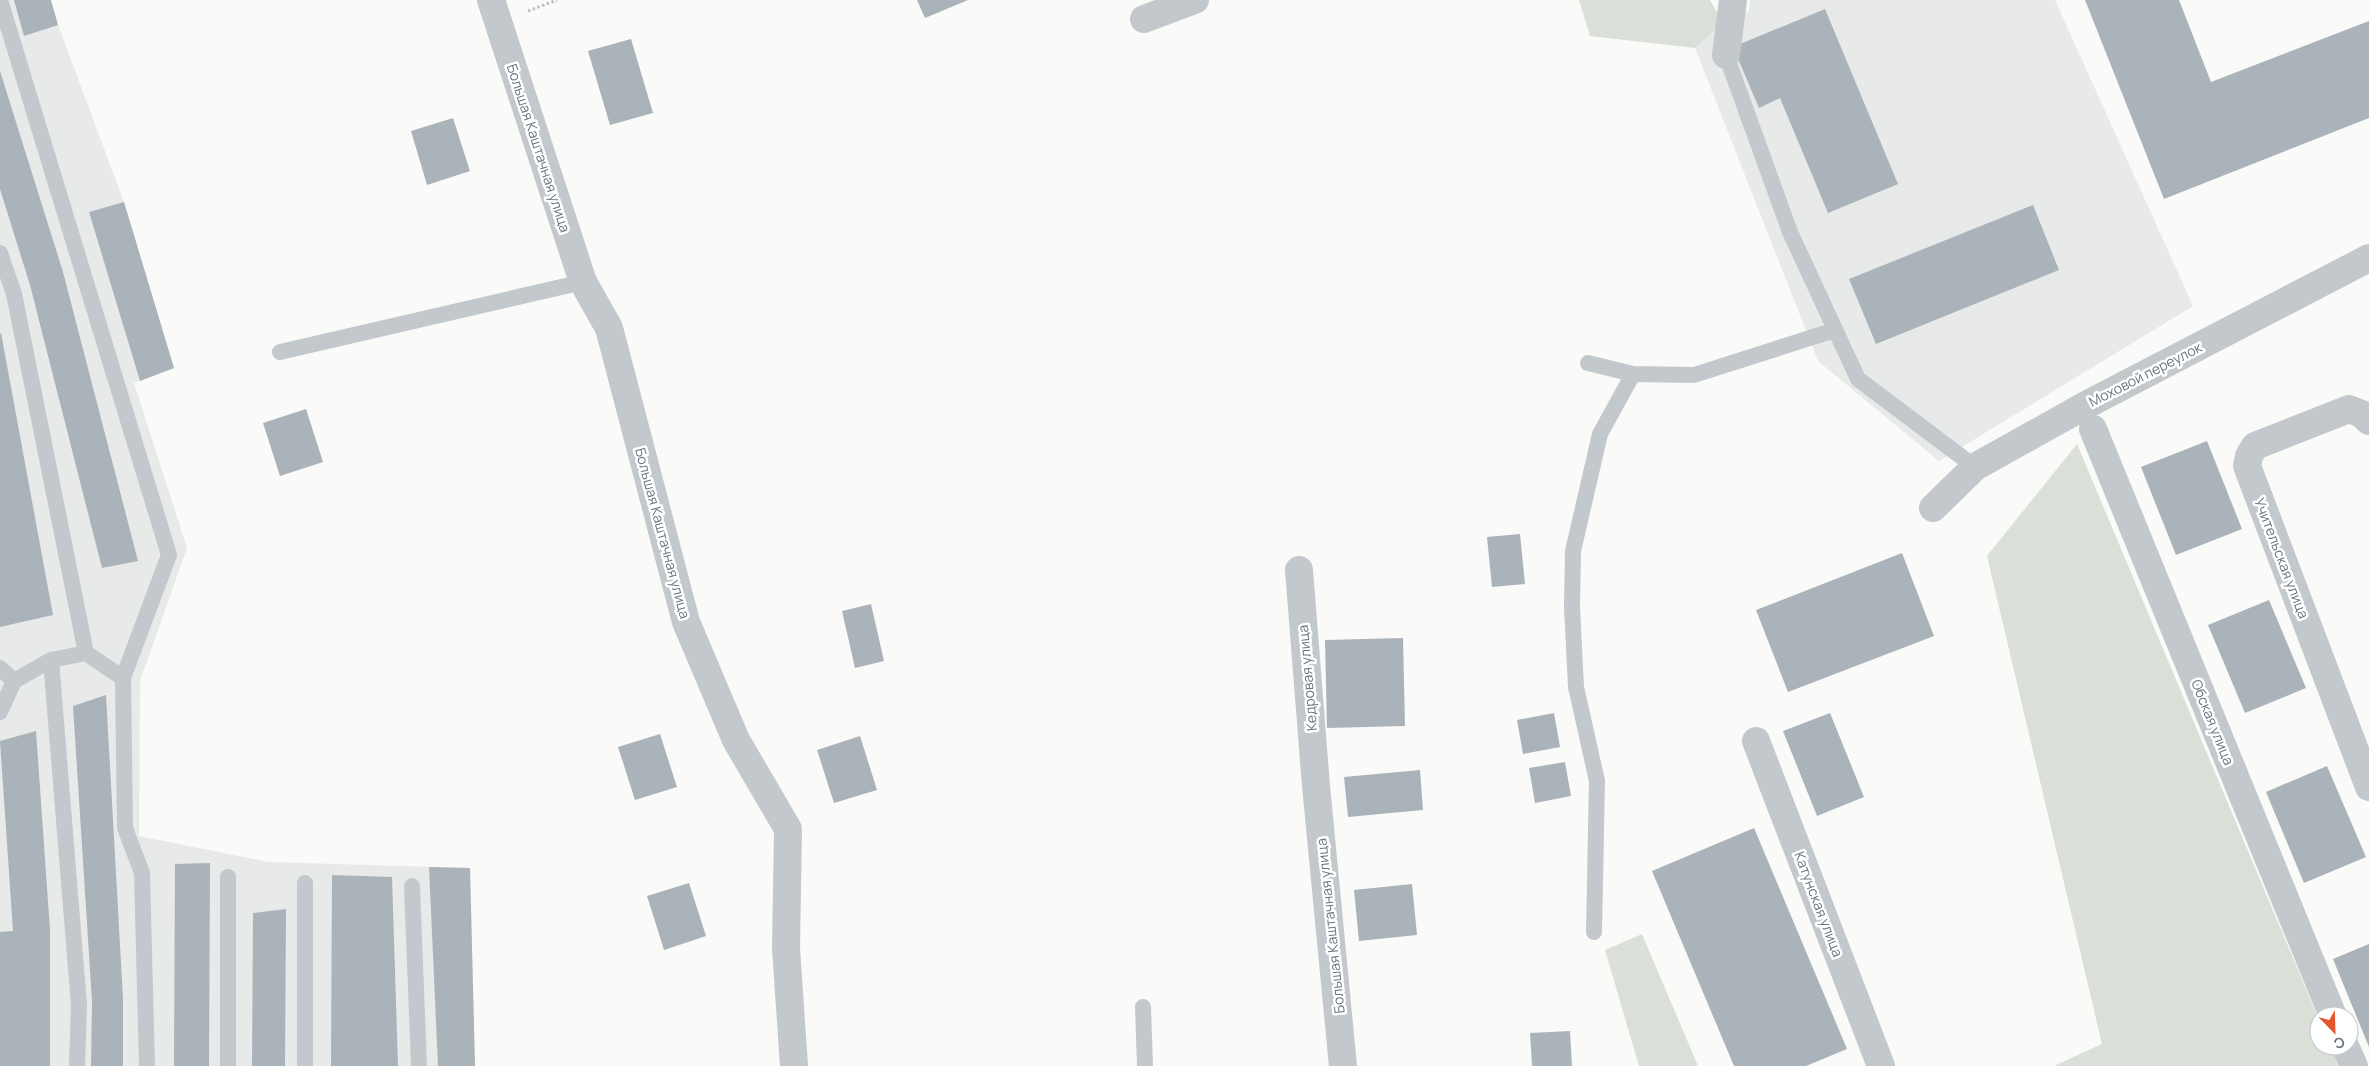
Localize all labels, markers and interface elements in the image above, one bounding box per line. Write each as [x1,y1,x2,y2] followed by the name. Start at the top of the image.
[503,61,575,235] street label: Большая Каштачная улица
[2085,337,2206,411] street label: Моховой переулок
[631,446,695,620] street label: Большая Каштачная улица
[2250,495,2314,621] street label: Учительская улица
[1293,624,1321,732] street label: Кедровая улица
[2187,676,2239,768] street label: Обская улица
[1311,837,1349,1015] street label: Большая Каштачная улица
[1790,849,1848,959] street label: Катунская улица
[2309,1006,2359,1056] north arrow
[2331,1033,2348,1054] text: С

